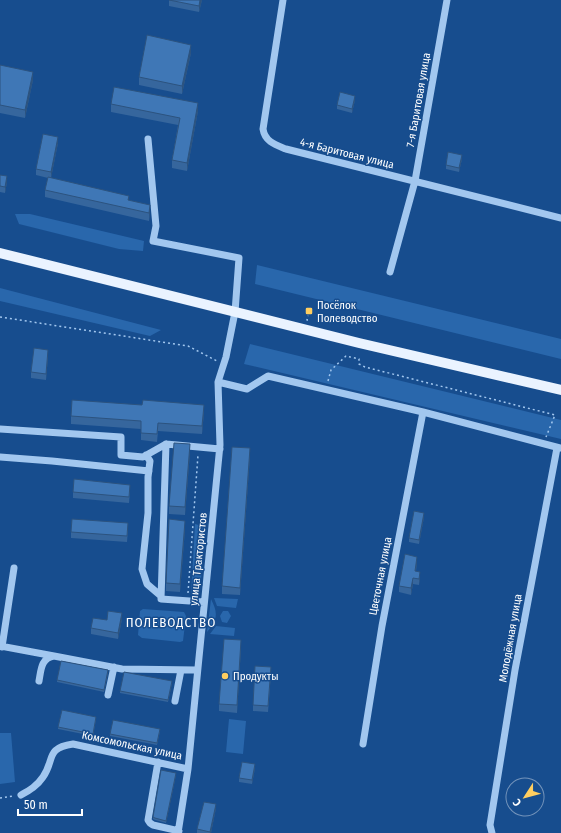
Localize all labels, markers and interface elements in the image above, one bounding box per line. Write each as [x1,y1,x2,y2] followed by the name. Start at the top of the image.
[404,52,433,148] street label: 7-я Баритовая улица
[298,135,395,171] street label: 4-я Баритовая улица
[317,299,378,325] place label: Посёлок Полеводство
[304,306,314,316] marker: Посёлок Полеводство
[187,512,210,606] street label: улица Трактористов
[367,536,394,616] street label: Цветочная улица
[496,593,525,683] street label: Молодёжная улица
[126,615,216,630] district label: ПОЛЕВОДСТВО
[233,670,279,683] place label: Продукты
[220,671,230,681] marker: Продукты
[81,728,183,762] street label: Комсомольская улица
[505,777,545,817] north arrow
[18,791,82,817] scale bar
[510,796,524,809] text: С
[24,798,48,812] text: 50 m

